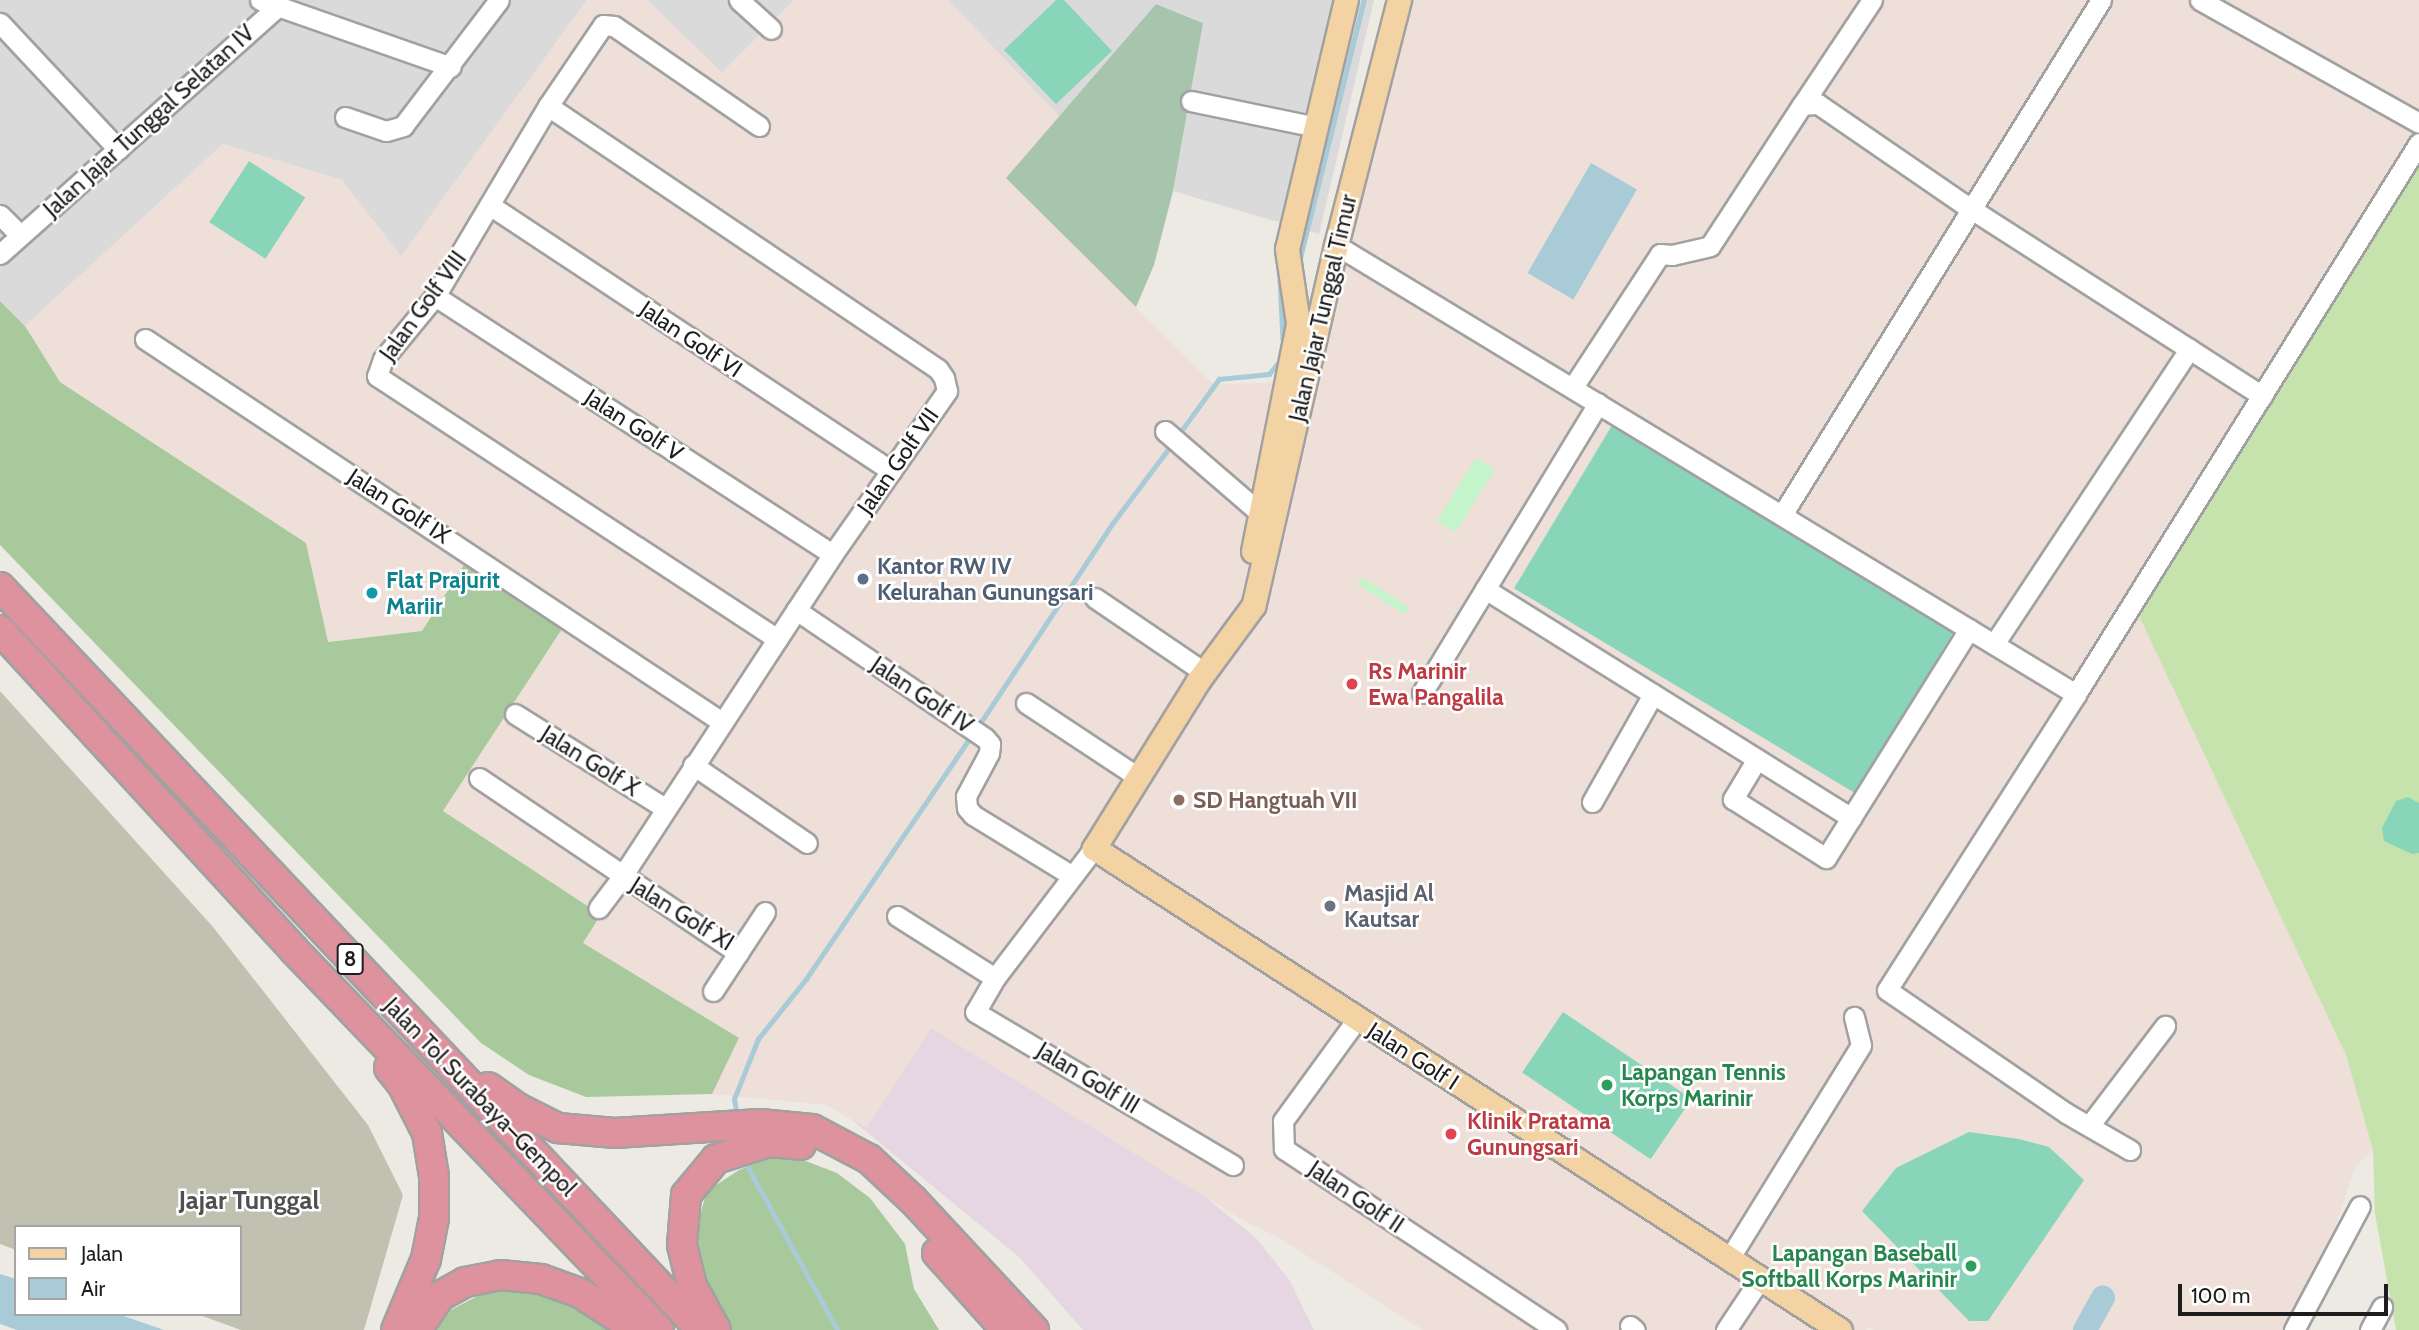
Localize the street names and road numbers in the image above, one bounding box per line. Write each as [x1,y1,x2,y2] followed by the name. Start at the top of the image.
[38,19,260,223] street label: Jalan Jajar Tunggal Selatan IV
[1283,192,1363,424] street label: Jalan Jajar Tunggal Timur
[374,246,472,366] street label: Jalan Golf VIII
[635,295,747,383] street label: Jalan Golf VI
[580,383,688,467] street label: Jalan Golf V
[851,403,945,519] street label: Jalan Golf VII
[342,463,456,549] street label: Jalan Golf IX
[866,651,978,739] street label: Jalan Golf IV
[536,720,644,802] street label: Jalan Golf X
[625,871,739,957] street label: Jalan Golf XI
[336,942,364,976] road number: 8
[378,992,582,1202] street label: Jalan Tol Surabaya–Gempol
[1362,1016,1464,1096] street label: Jalan Golf I
[1032,1037,1144,1119] street label: Jalan Golf III
[1303,1155,1409,1239] street label: Jalan Golf II

